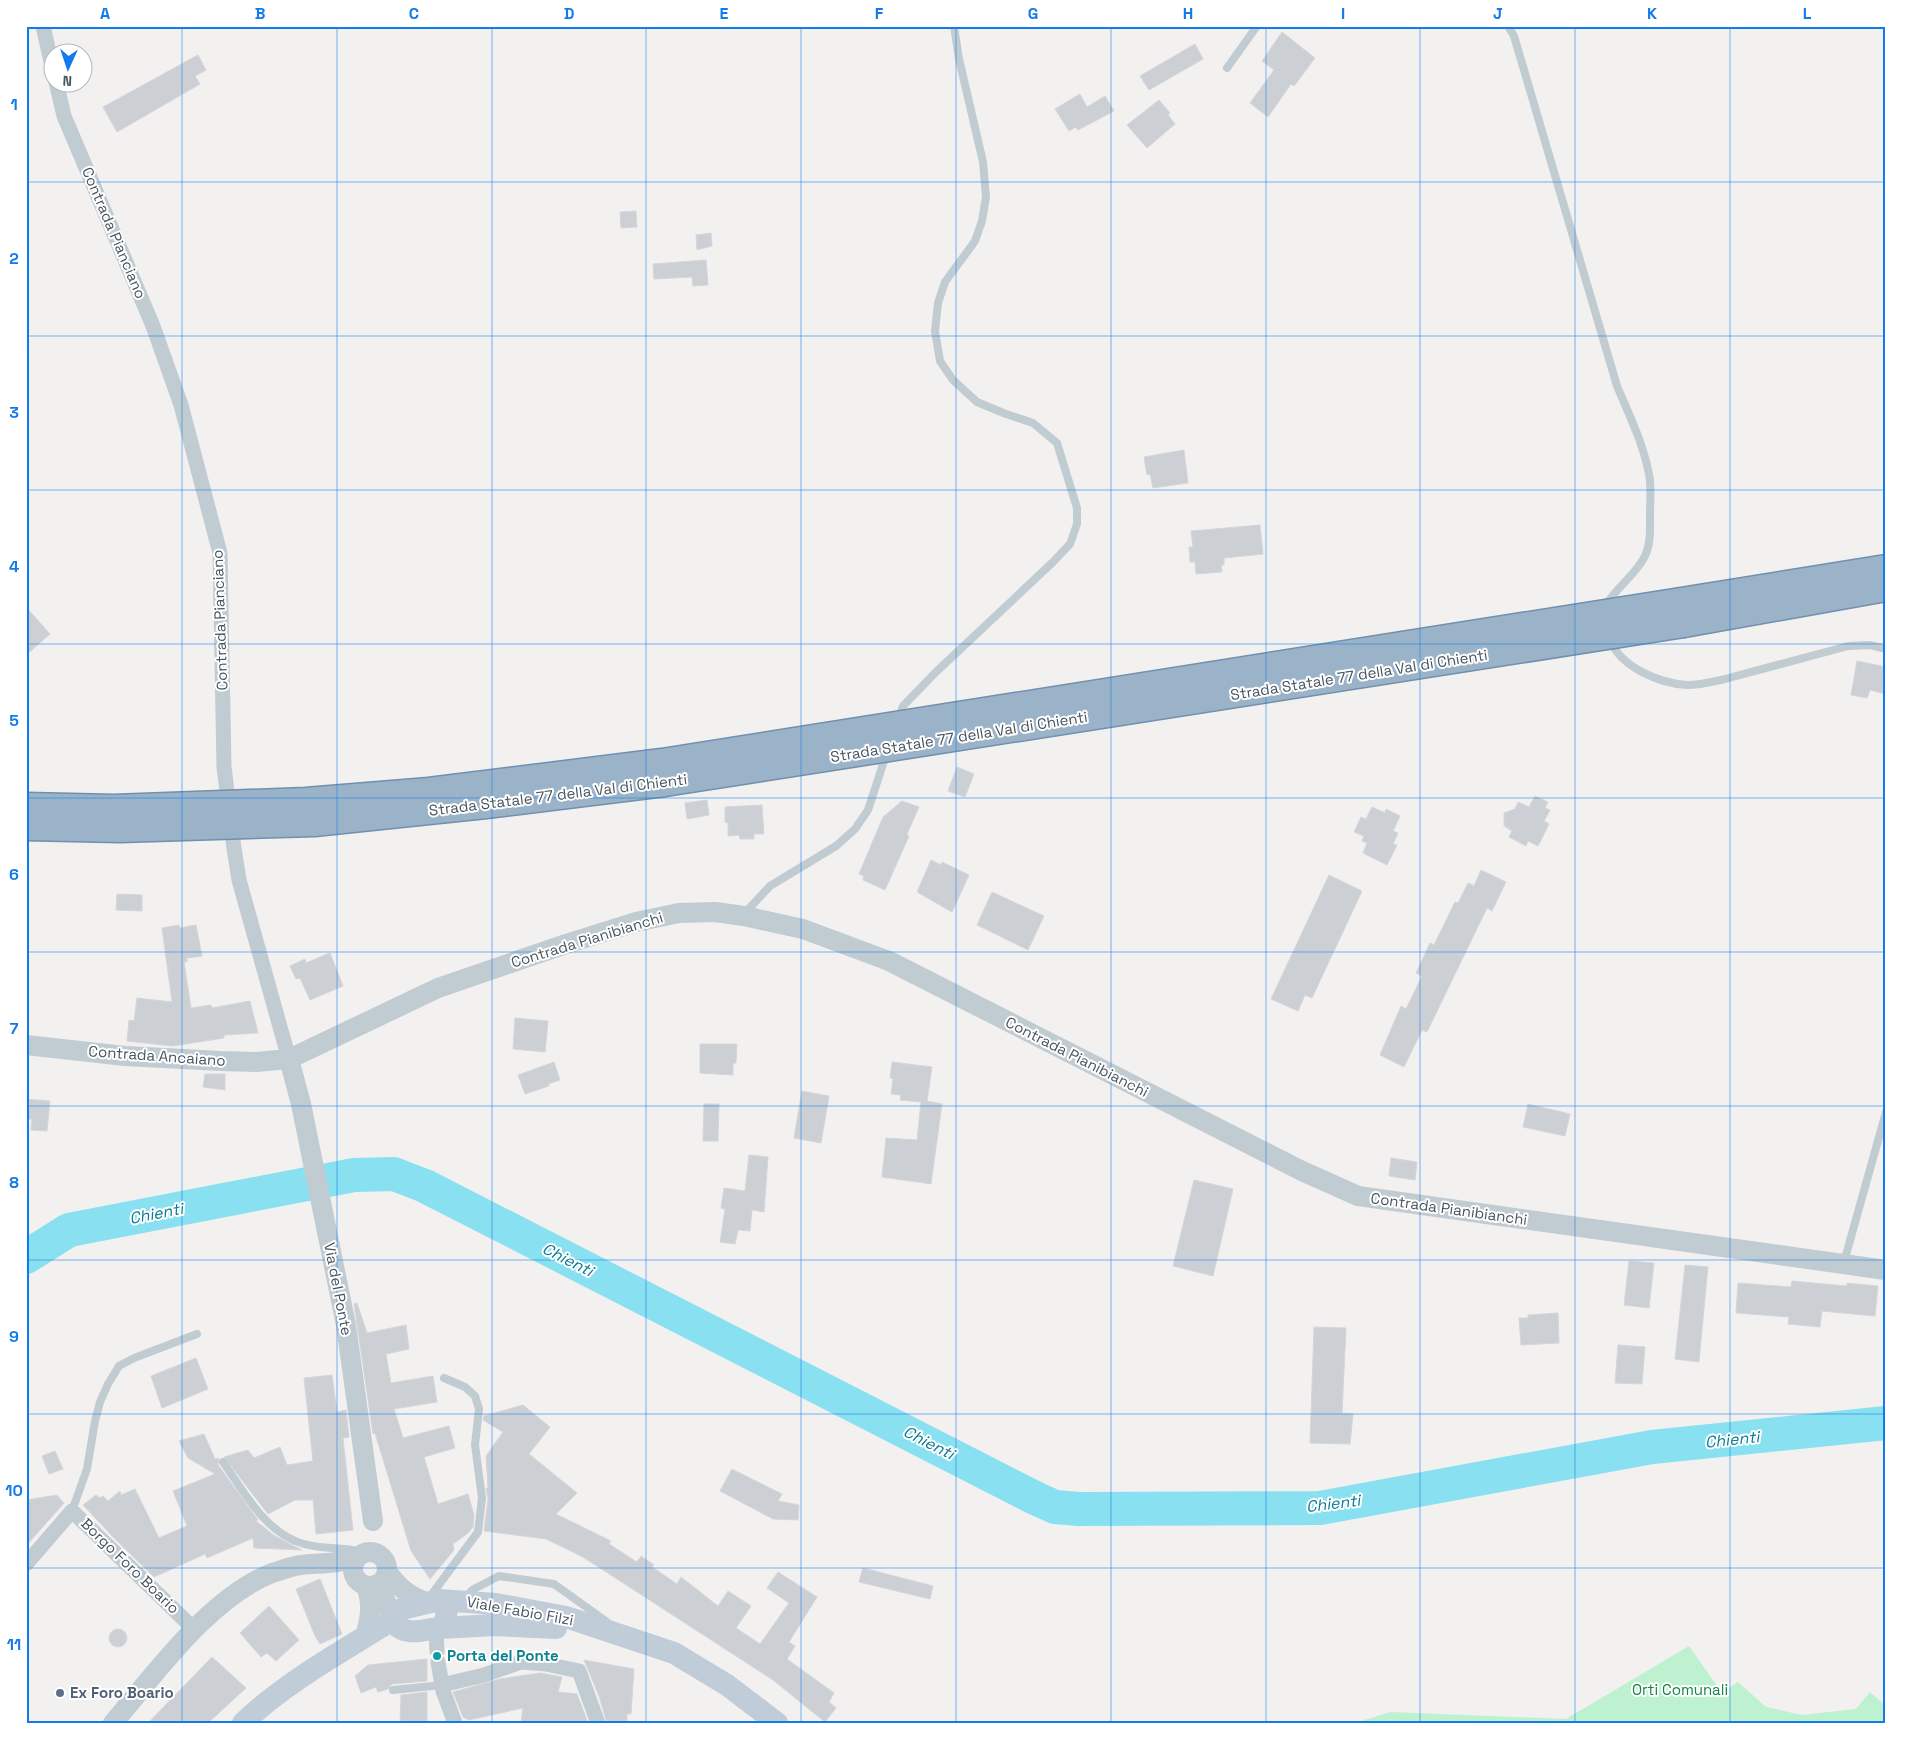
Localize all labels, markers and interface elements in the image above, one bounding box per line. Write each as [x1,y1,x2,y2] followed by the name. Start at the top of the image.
[100,3,110,24] text: A
[255,3,265,24] text: B
[409,3,419,24] text: C
[564,3,574,24] text: D
[720,3,729,24] text: E
[875,3,884,24] text: F
[1028,3,1038,24] text: G
[1183,3,1193,24] text: H
[1341,3,1345,24] text: I
[1493,3,1503,24] text: J
[1647,3,1657,24] text: K
[1803,3,1812,24] text: L
[42,42,92,92] north arrow
[62,72,72,90] text: N
[10,94,18,115] text: 1
[78,164,151,301] street label: Contrada Pianciano
[9,248,19,269] text: 2
[9,402,19,423] text: 3
[208,549,231,691] street label: Contrada Pianciano
[9,556,19,577] text: 4
[1229,645,1489,704] street label: Strada Statale 77 della Val di Chienti
[829,707,1089,766] street label: Strada Statale 77 della Val di Chienti
[9,710,19,731] text: 5
[428,769,688,820] street label: Strada Statale 77 della Val di Chienti
[9,864,19,885] text: 6
[509,907,665,972] street label: Contrada Pianibianchi
[1003,1012,1152,1101] street label: Contrada Pianibianchi
[10,1018,19,1039] text: 7
[88,1041,226,1070] street label: Contrada Ancaiano
[9,1172,19,1193] text: 8
[1370,1188,1529,1229] street label: Contrada Pianibianchi
[127,1198,187,1229] water label: Chienti
[539,1238,599,1282] water label: Chienti
[320,1241,357,1337] street label: Via del Ponte
[9,1326,19,1347] text: 9
[900,1421,960,1465] water label: Chienti
[1704,1426,1762,1453] water label: Chienti
[5,1480,23,1501] text: 10
[1305,1490,1363,1517] water label: Chienti
[77,1514,184,1617] street label: Borgo Foro Boario
[465,1592,575,1629] street label: Viale Fabio Filzi
[7,1634,21,1655] text: 11
[447,1646,559,1665] place label: Porta del Ponte
[431,1650,443,1662] marker: Porta del Ponte
[1632,1680,1728,1699] park label: Orti Comunali
[70,1683,174,1702] place label: Ex Foro Boario
[54,1687,66,1699] marker: Ex Foro Boario

